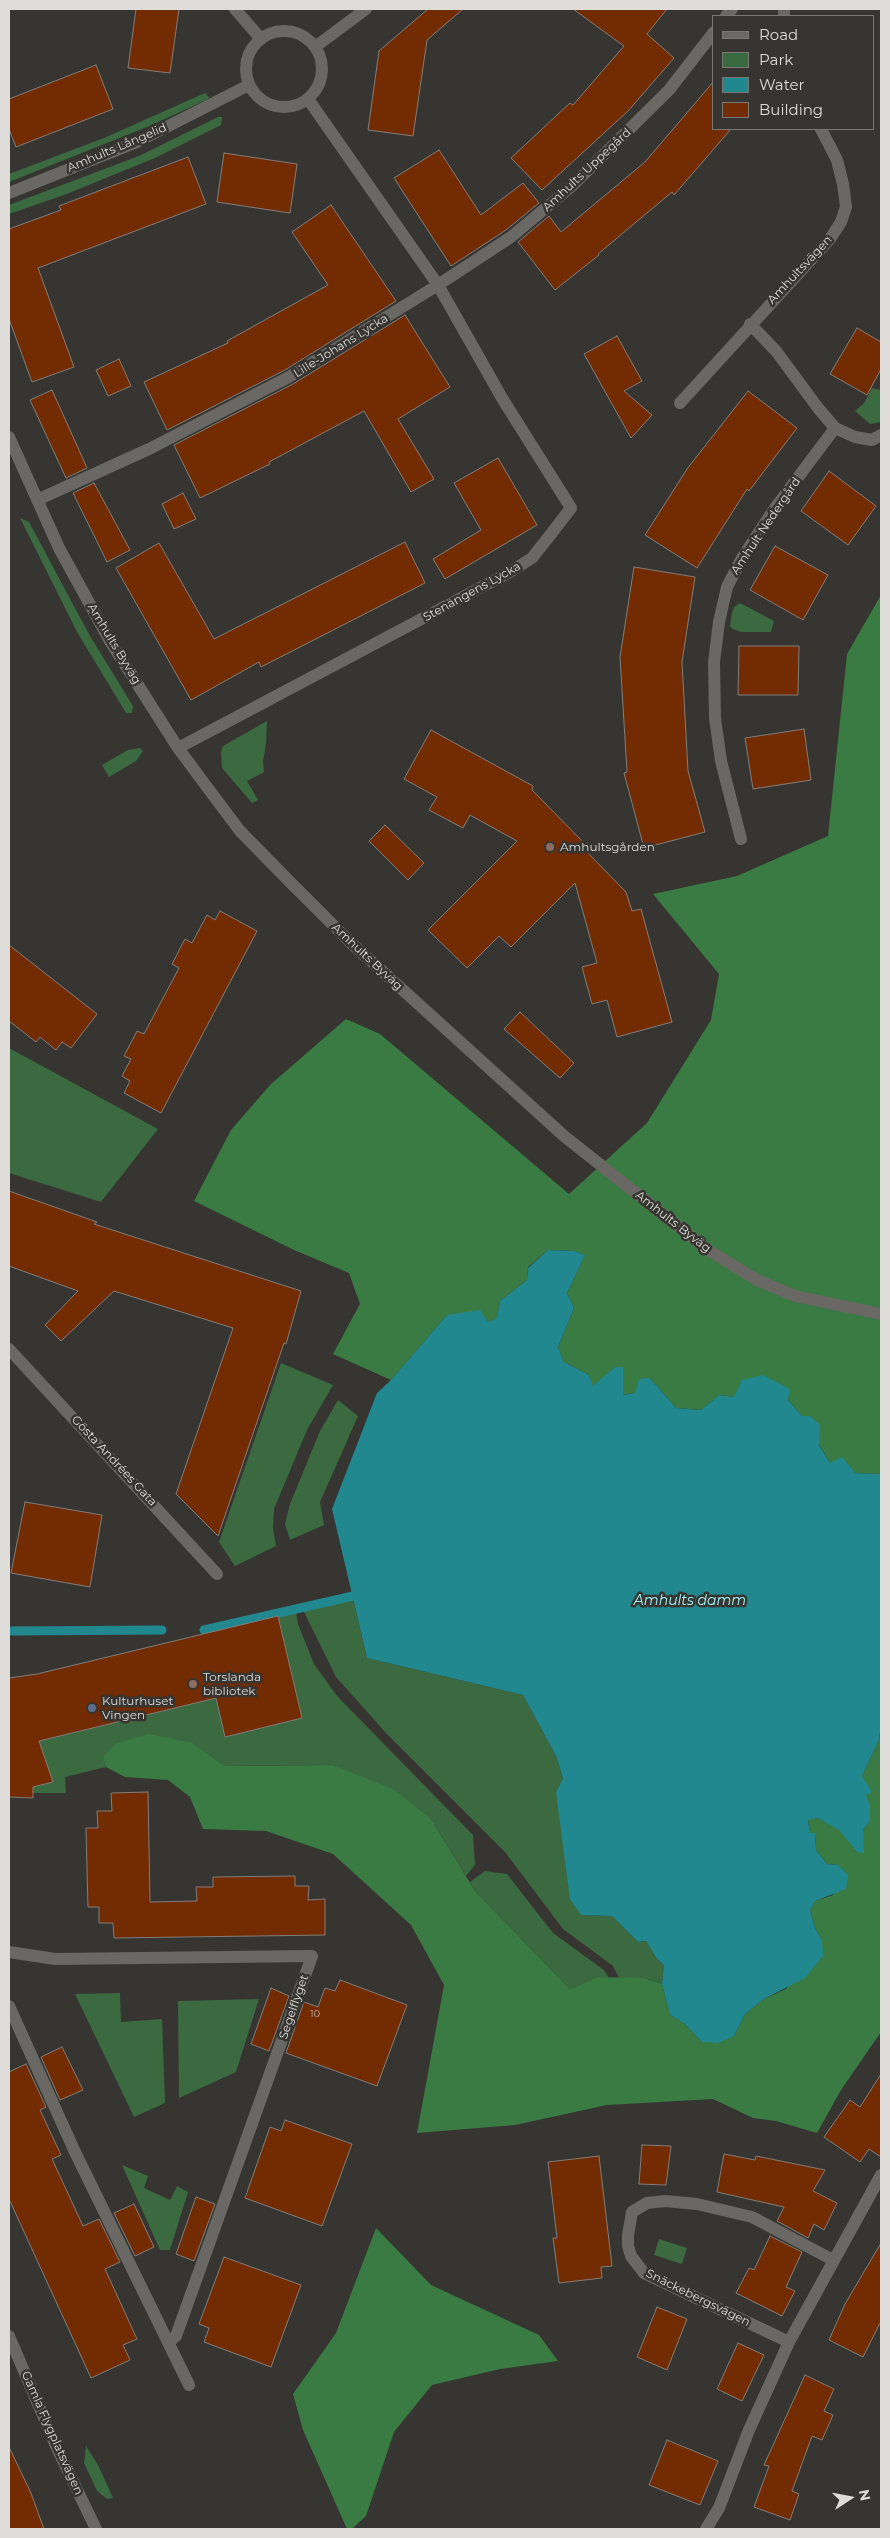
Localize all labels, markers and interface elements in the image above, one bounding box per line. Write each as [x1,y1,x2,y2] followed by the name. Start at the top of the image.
[712,15,875,130] legend
[759,25,798,44] text: Road
[759,50,793,69] text: Park
[759,75,805,94] text: Water
[759,100,823,119] text: Building
[65,121,169,175] street label: Amhults Långelid
[540,125,634,215] street label: Amhults Uppegård
[765,233,835,307] street label: Amhultsvägen
[291,311,391,381] street label: Lille-Johans Lycka
[728,475,804,577] street label: Amhult Nedergård
[421,559,523,625] street label: Stenängens Lycka
[84,601,144,687] street label: Amhults Byväg
[560,840,655,854] place label: Amhultsgården
[544,841,556,853] marker: Amhultsgården
[329,921,405,993] street label: Amhults Byväg
[632,1188,714,1256] street label: Amhults Byväg
[68,1413,160,1509] street label: Gösta Andrées Gata
[634,1593,746,1609] water label: Amhults damm
[203,1670,261,1698] place label: Torslanda bibliotek
[187,1678,199,1690] marker: Torslanda bibliotek
[102,1694,173,1722] place label: Kulturhuset Vingen
[86,1702,98,1714] marker: Kulturhuset Vingen
[276,1973,312,2041] street label: Segelflyget
[310,2008,320,2020] house number: 10
[643,2266,753,2330] street label: Snäckebergsvägen
[18,2369,86,2497] street label: Gamla Flygplatsvägen
[825,2473,875,2523] north arrow
[855,2488,875,2502] text: N

